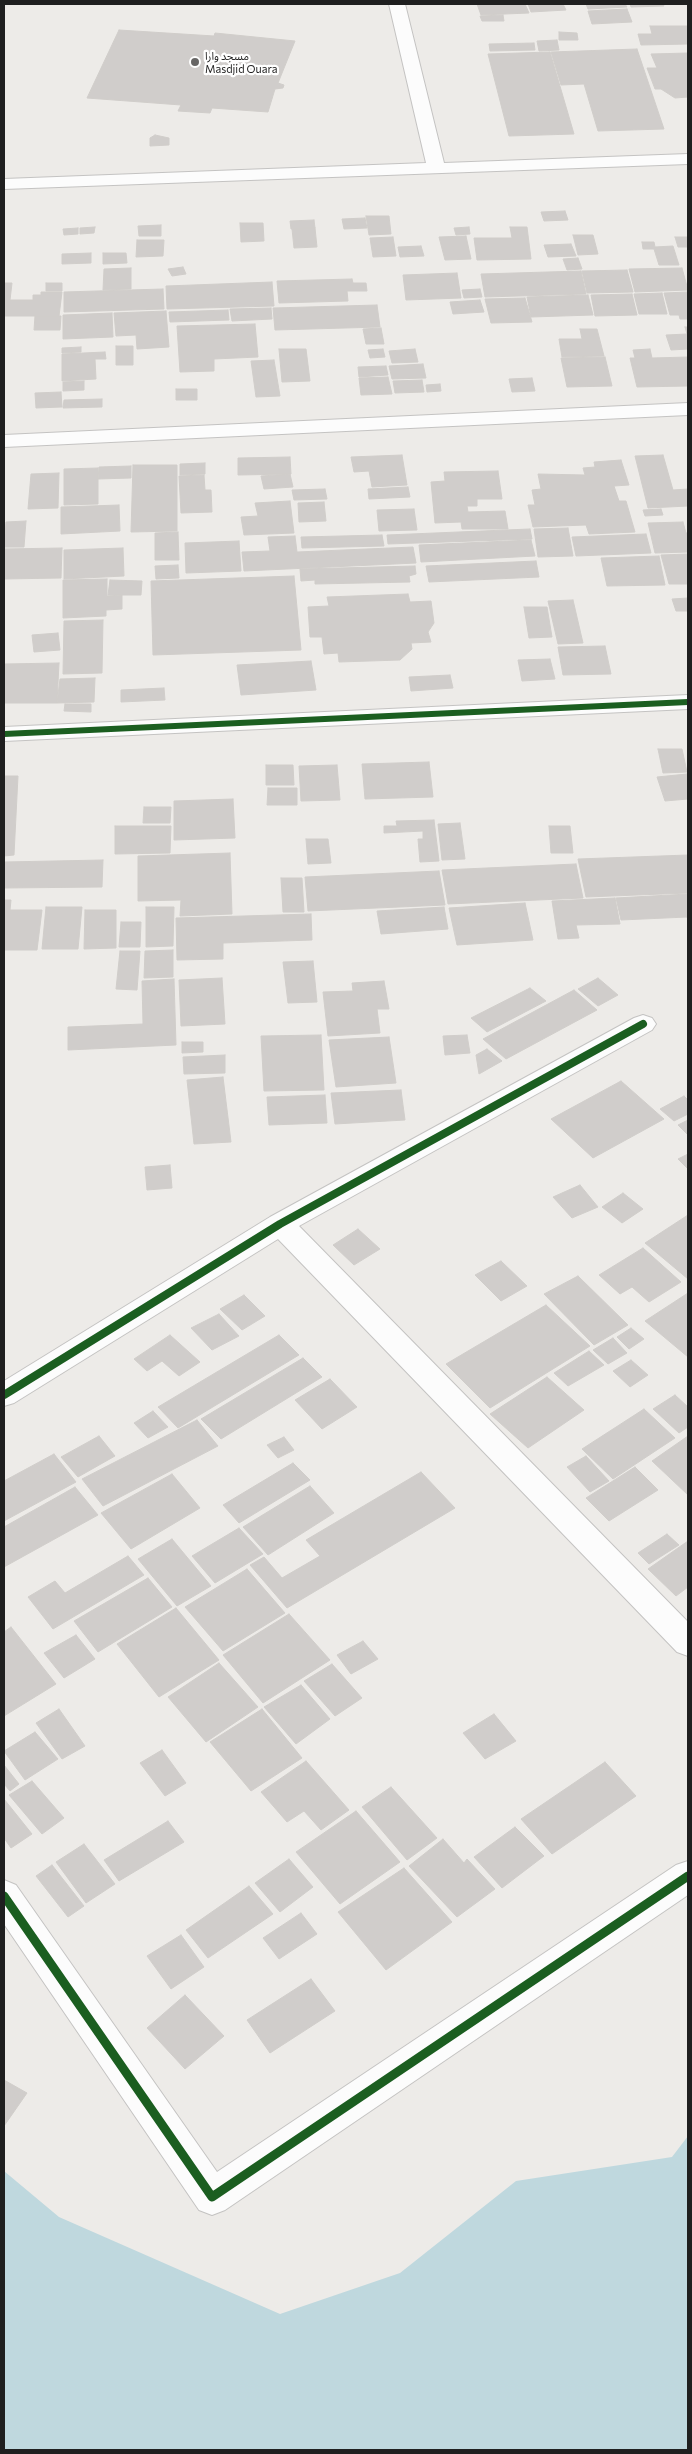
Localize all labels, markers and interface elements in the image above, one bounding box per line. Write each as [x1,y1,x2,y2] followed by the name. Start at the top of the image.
[205,49,278,75] place label: مسجد وارا Masdjid Ouara
[189,56,201,68] marker: مسجد وارا Masdjid Ouara

